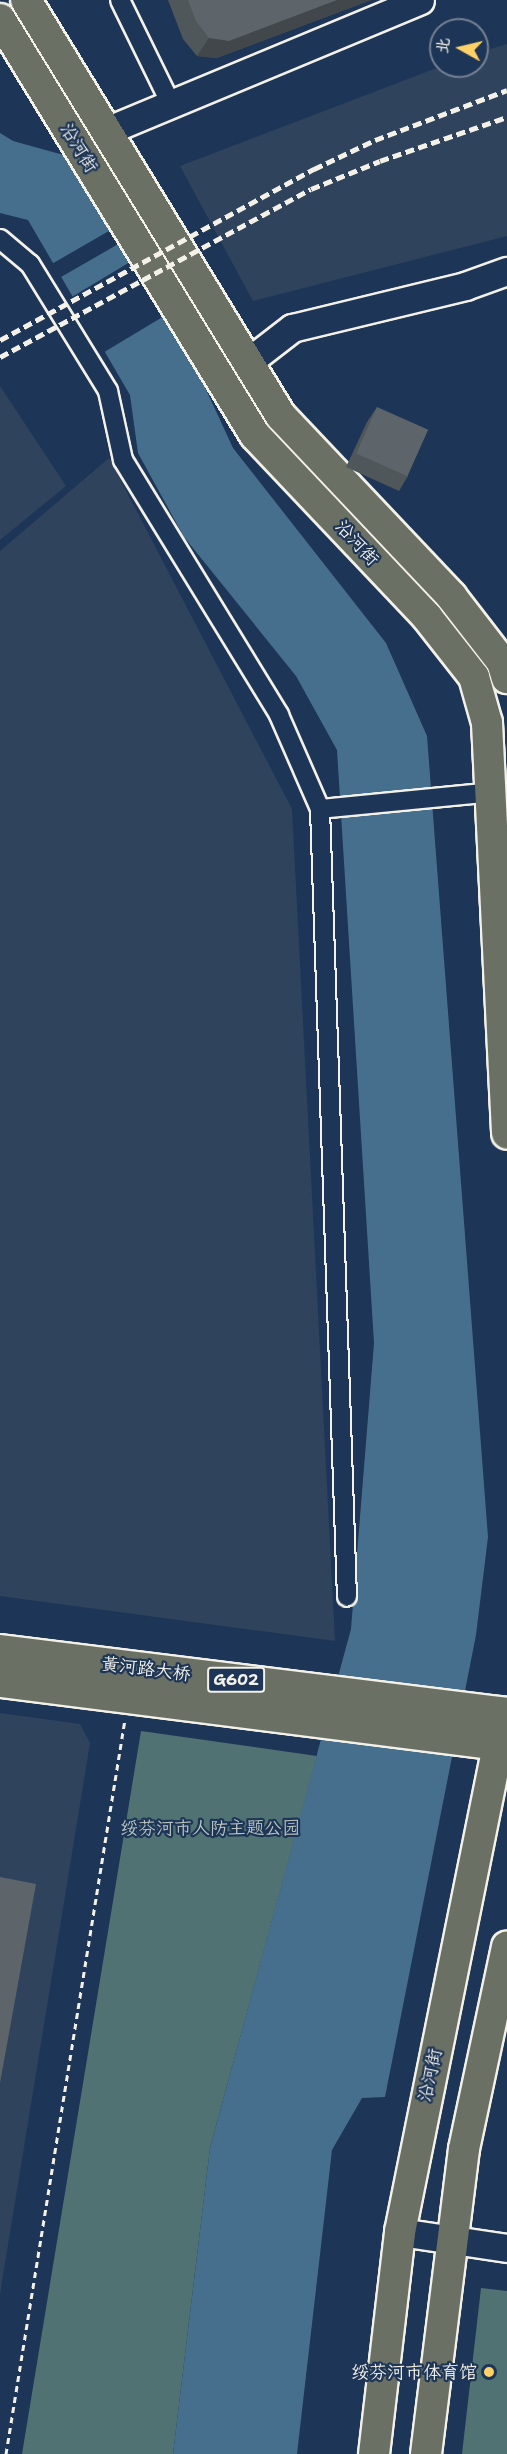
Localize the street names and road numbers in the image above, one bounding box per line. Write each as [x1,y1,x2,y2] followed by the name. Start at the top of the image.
[56,119,102,177] street label: 沿河街
[331,516,383,570] street label: 沿河街
[100,1653,192,1685] street label: 黄河路大桥
[206,1667,266,1693] road number: G602
[414,2046,446,2104] street label: 沿河街

